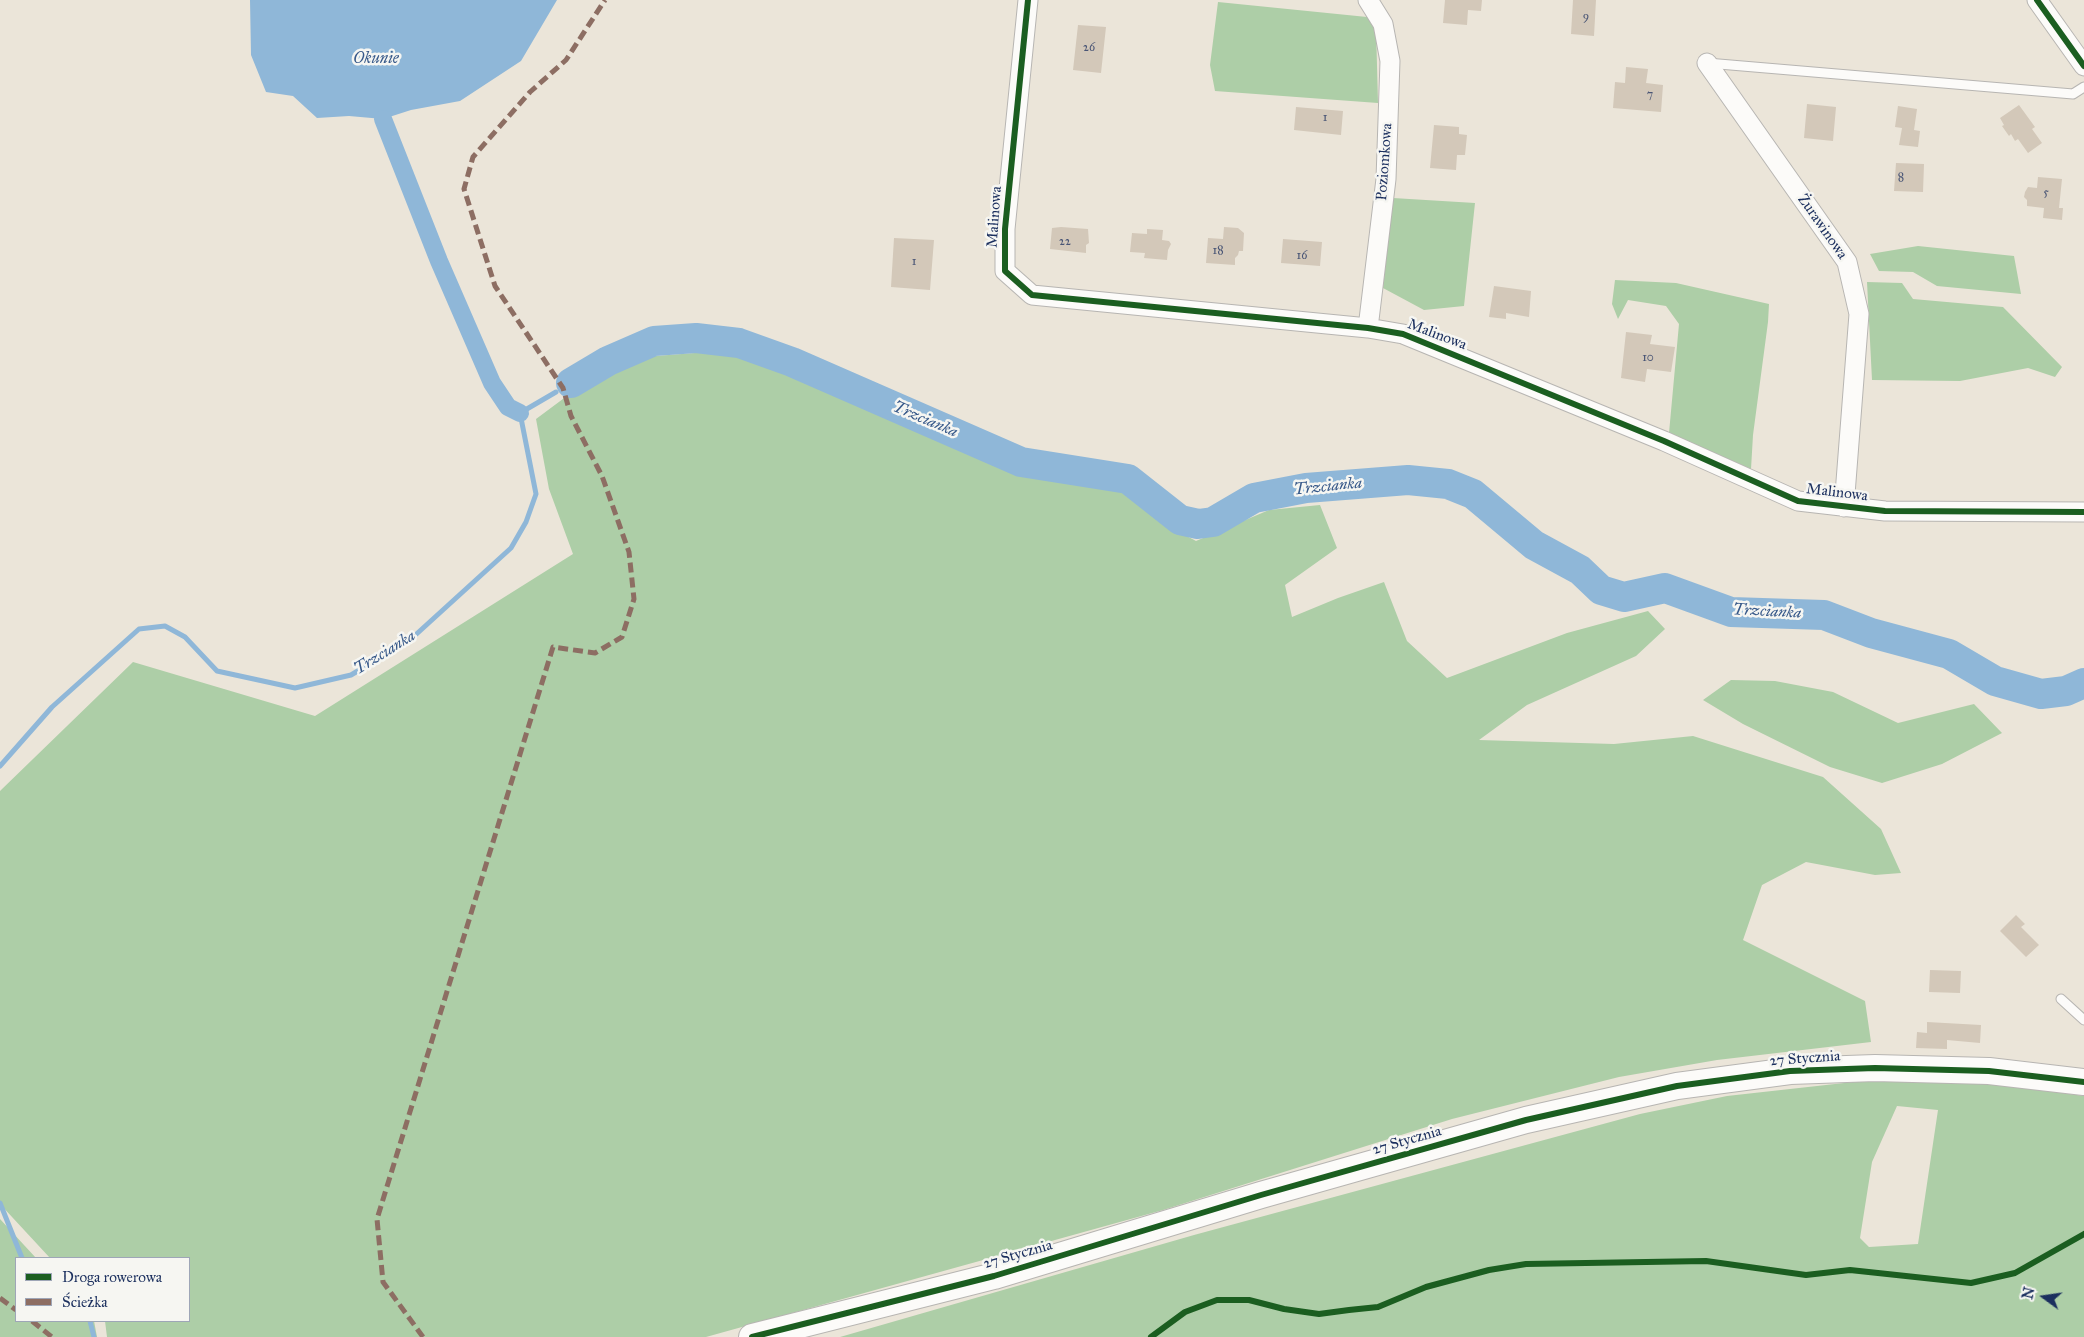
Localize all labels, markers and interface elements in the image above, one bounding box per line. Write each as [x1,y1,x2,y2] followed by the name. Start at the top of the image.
[1583,10,1589,24] house number: 9
[1083,41,1095,55] house number: 26
[353,49,399,69] water label: Okunie
[1647,88,1653,102] house number: 7
[1323,111,1327,125] house number: 1
[1373,123,1397,201] street label: Poziomkowa
[1898,171,1904,185] house number: 8
[984,186,1006,248] street label: Malinowa
[2043,186,2049,200] house number: 5
[1793,191,1851,263] street label: Żurawinowa
[1059,235,1071,249] house number: 22
[1212,244,1224,258] house number: 18
[1297,249,1307,263] house number: 16
[912,255,916,269] house number: 1
[1405,316,1469,354] street label: Malinowa
[1642,351,1654,365] house number: 10
[890,398,960,442] water label: Trzcianka
[1293,474,1363,500] water label: Trzcianka
[1805,480,1869,506] street label: Malinowa
[1732,601,1802,623] water label: Trzcianka
[351,627,419,679] water label: Trzcianka
[1769,1048,1841,1070] street label: 27 Stycznia
[1370,1123,1444,1159] street label: 27 Stycznia
[981,1237,1055,1273] street label: 27 Stycznia
[15,1257,190,1322] legend
[62,1268,162,1286] text: Droga rowerowa
[2019,1272,2069,1322] north arrow
[2019,1285,2039,1301] text: N
[62,1293,108,1311] text: Ścieżka

